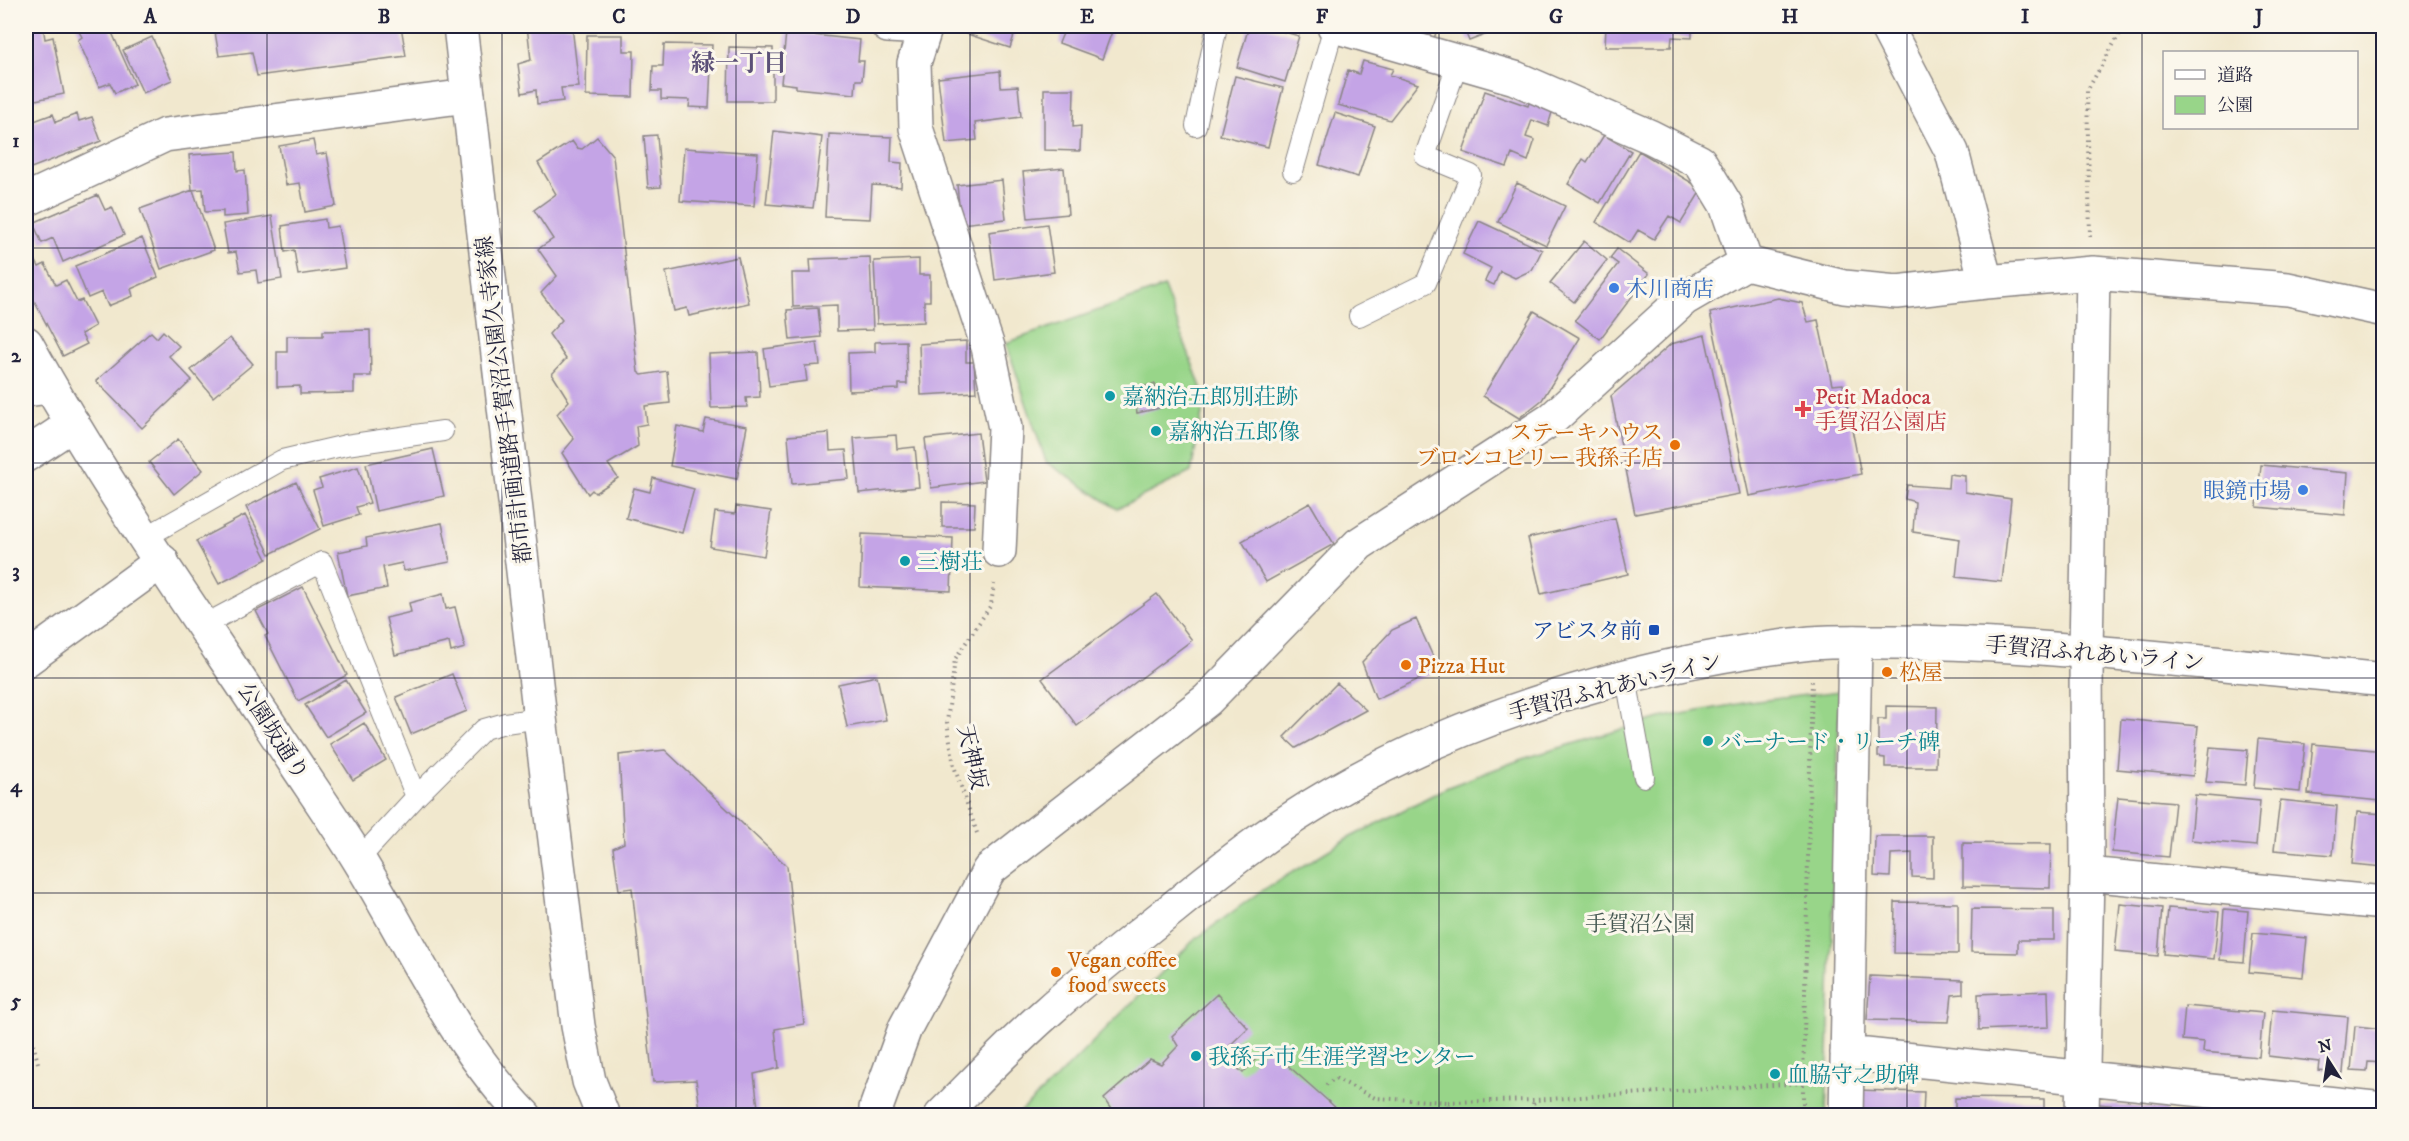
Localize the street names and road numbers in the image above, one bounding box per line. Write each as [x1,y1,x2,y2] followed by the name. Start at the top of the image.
[471,234,538,565] street label: 都市計画道路手賀沼公園久寺家線
[1984,631,2205,678] street label: 手賀沼ふれあいライン
[1506,648,1725,727] street label: 手賀沼ふれあいライン
[231,678,314,785] street label: 公園坂通り
[951,722,992,793] street label: 天神坂

